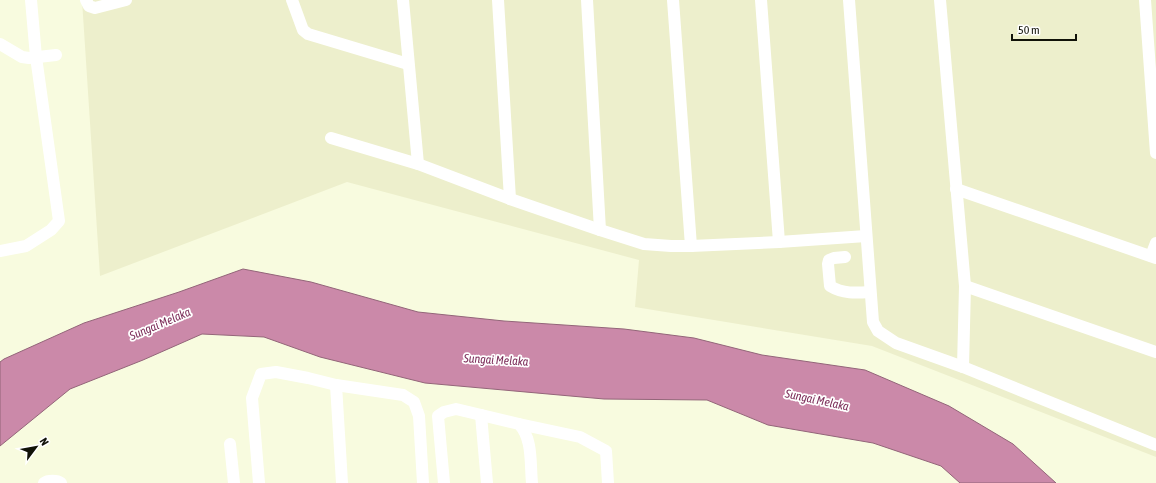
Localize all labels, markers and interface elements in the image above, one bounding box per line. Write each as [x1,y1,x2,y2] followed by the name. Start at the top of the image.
[1012,16,1076,42] scale bar
[1018,23,1040,37] text: 50 m
[127,305,193,343] water label: Sungai Melaka
[462,351,529,369] water label: Sungai Melaka
[783,386,851,414] water label: Sungai Melaka
[16,427,56,467] north arrow
[38,436,51,448] text: N

